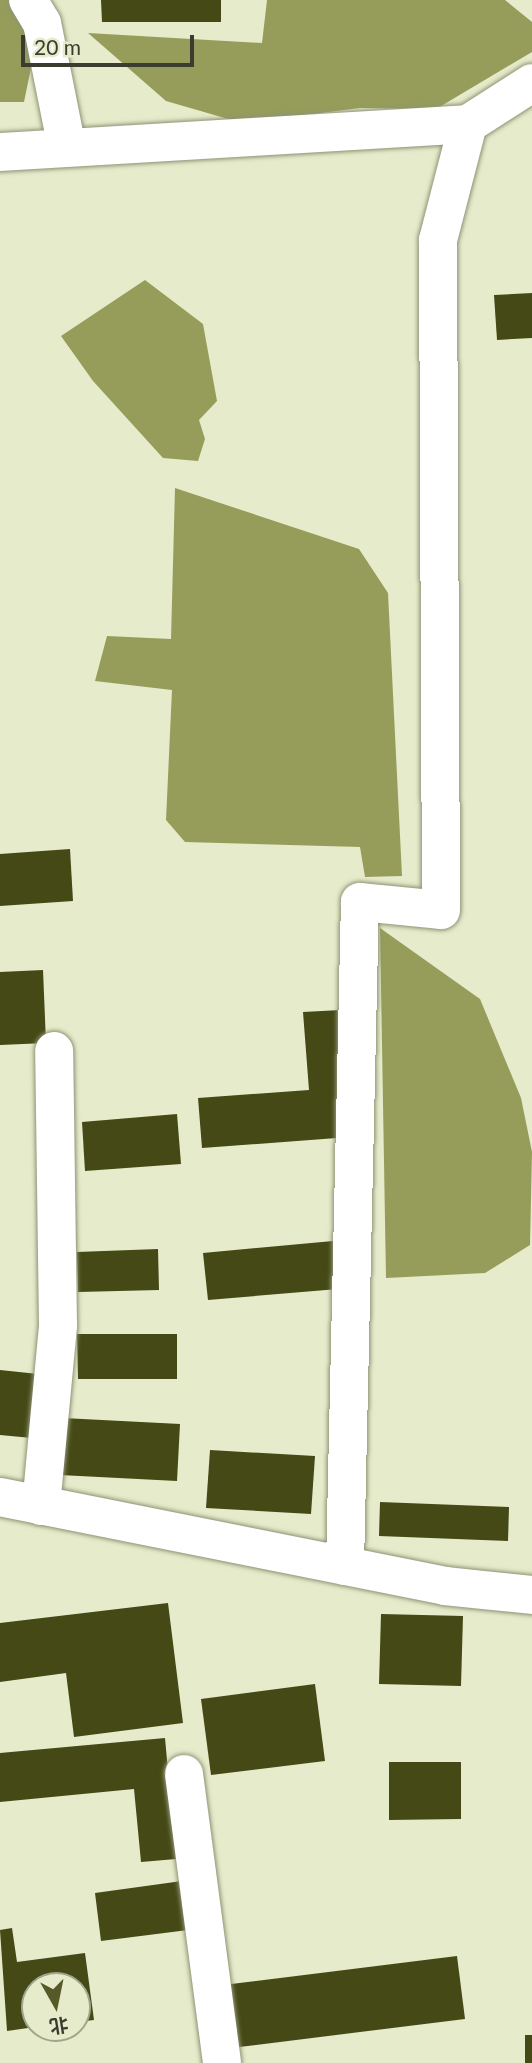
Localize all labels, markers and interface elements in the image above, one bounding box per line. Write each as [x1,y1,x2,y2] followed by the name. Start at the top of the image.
[24,21,198,65] scale bar
[34,34,81,59] text: 20 m
[21,1972,91,2042] north arrow
[48,2013,70,2039] text: 北

